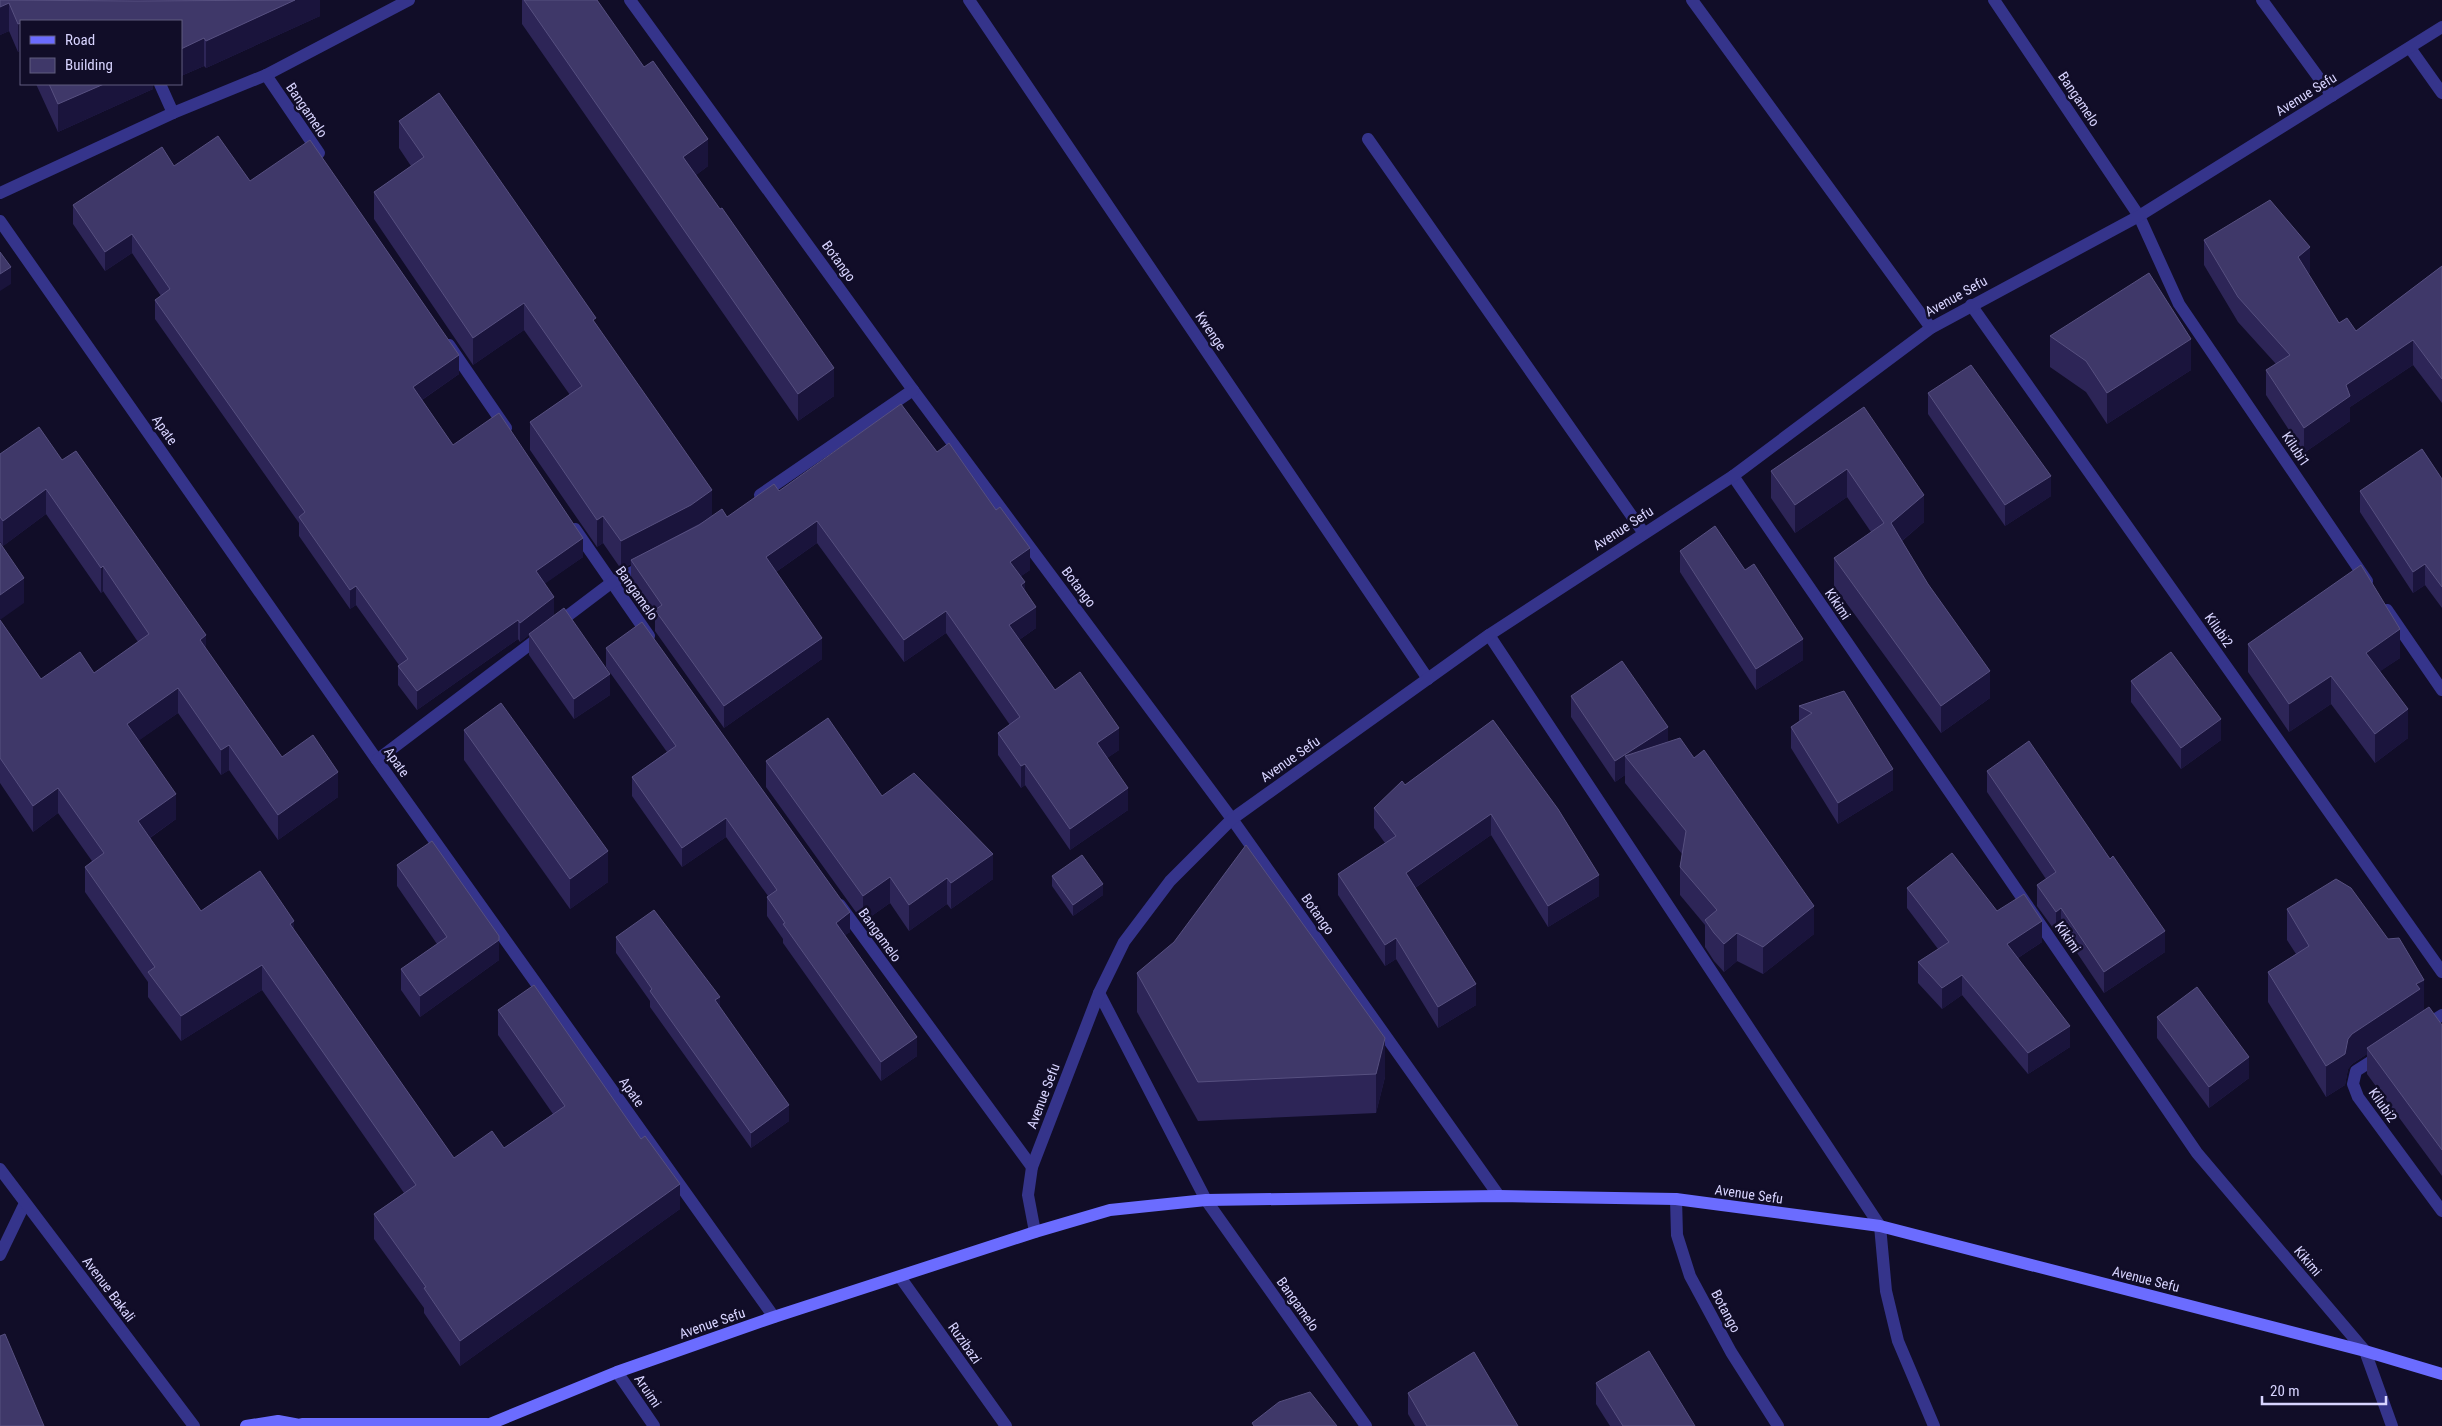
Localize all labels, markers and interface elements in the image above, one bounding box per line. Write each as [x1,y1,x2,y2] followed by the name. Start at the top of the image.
[20,20,182,85] legend
[65,31,95,49] text: Road
[65,56,113,74] text: Building
[2055,69,2103,129] street label: Bangamelo
[2273,69,2339,119] street label: Avenue Sefu
[283,80,331,140] street label: Bangamelo
[819,238,859,284] street label: Botango
[1922,272,1990,320] street label: Avenue Sefu
[1192,309,1230,354] street label: Kwenge
[149,412,181,448] street label: Apate
[2279,429,2313,469] street label: Kilubi1
[1590,503,1656,553] street label: Avenue Sefu
[613,563,661,623] street label: Bangamelo
[1059,564,1099,610] street label: Botango
[1822,585,1854,623] street label: Kikimi
[2202,610,2236,650] street label: Kilubi2
[1257,733,1323,785] street label: Avenue Sefu
[381,744,413,780] street label: Apate
[1298,890,1338,938] street label: Botango
[855,905,905,965] street label: Bangamelo
[2052,918,2084,956] street label: Kikimi
[1023,1061,1063,1131] street label: Avenue Sefu
[616,1074,648,1110] street label: Apate
[2366,1085,2400,1125] street label: Kilubi2
[1714,1181,1784,1207] street label: Avenue Sefu
[2291,1243,2325,1279] street label: Kikimi
[79,1253,139,1325] street label: Avenue Bakali
[2111,1263,2181,1295] street label: Avenue Sefu
[1274,1274,1322,1334] street label: Bangamelo
[1708,1287,1744,1335] street label: Botango
[677,1304,747,1342] street label: Avenue Sefu
[945,1319,985,1367] street label: Ruzibazi
[631,1372,665,1410] street label: Aruimi
[2262,1374,2386,1406] scale bar
[2270,1382,2300,1400] text: 20 m

